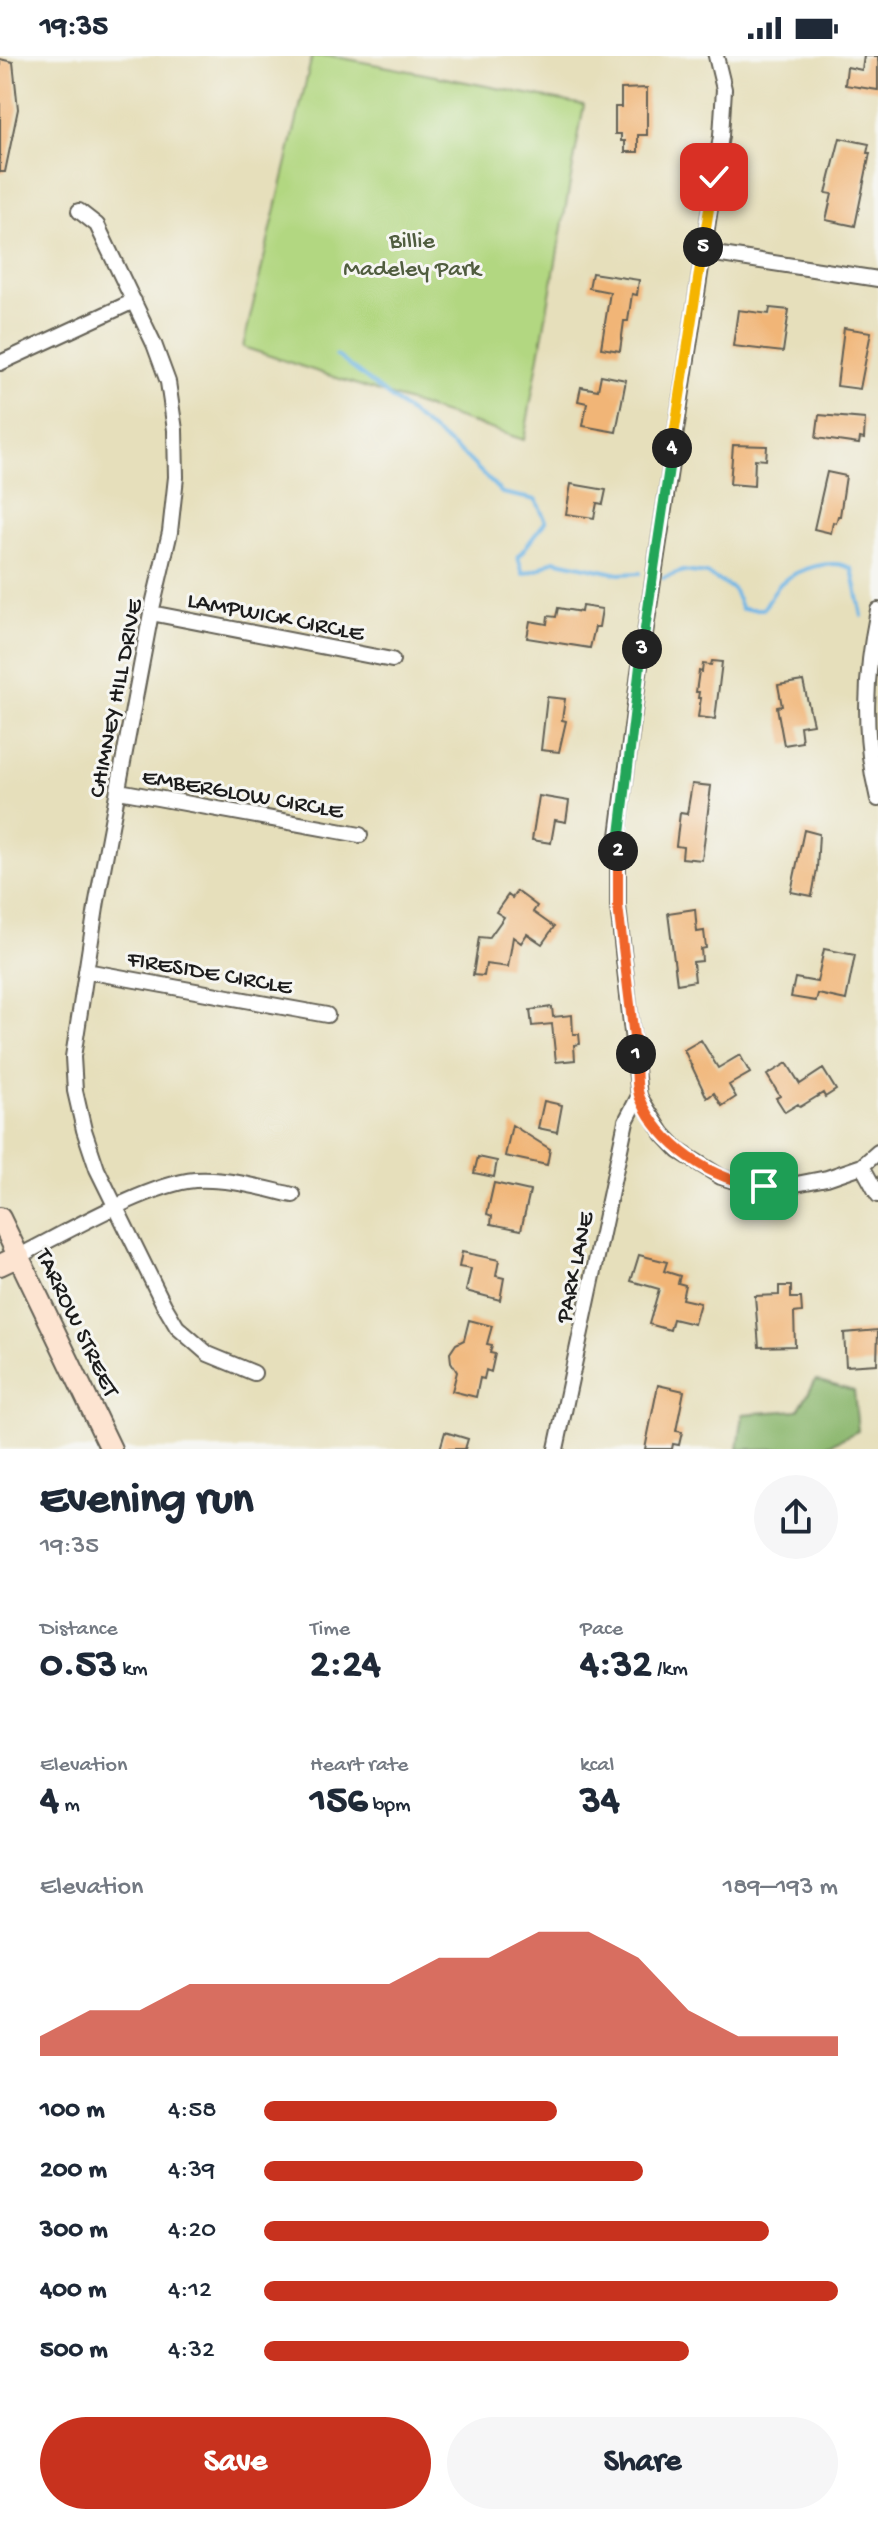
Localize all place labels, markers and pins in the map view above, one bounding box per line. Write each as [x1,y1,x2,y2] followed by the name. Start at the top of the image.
[680,143,748,211] pin
[683,227,723,267] pin: 5
[652,428,692,468] pin: 4
[622,629,662,669] pin: 3
[598,831,638,871] pin: 2
[616,1034,656,1074] pin: 1
[730,1152,798,1220] pin

